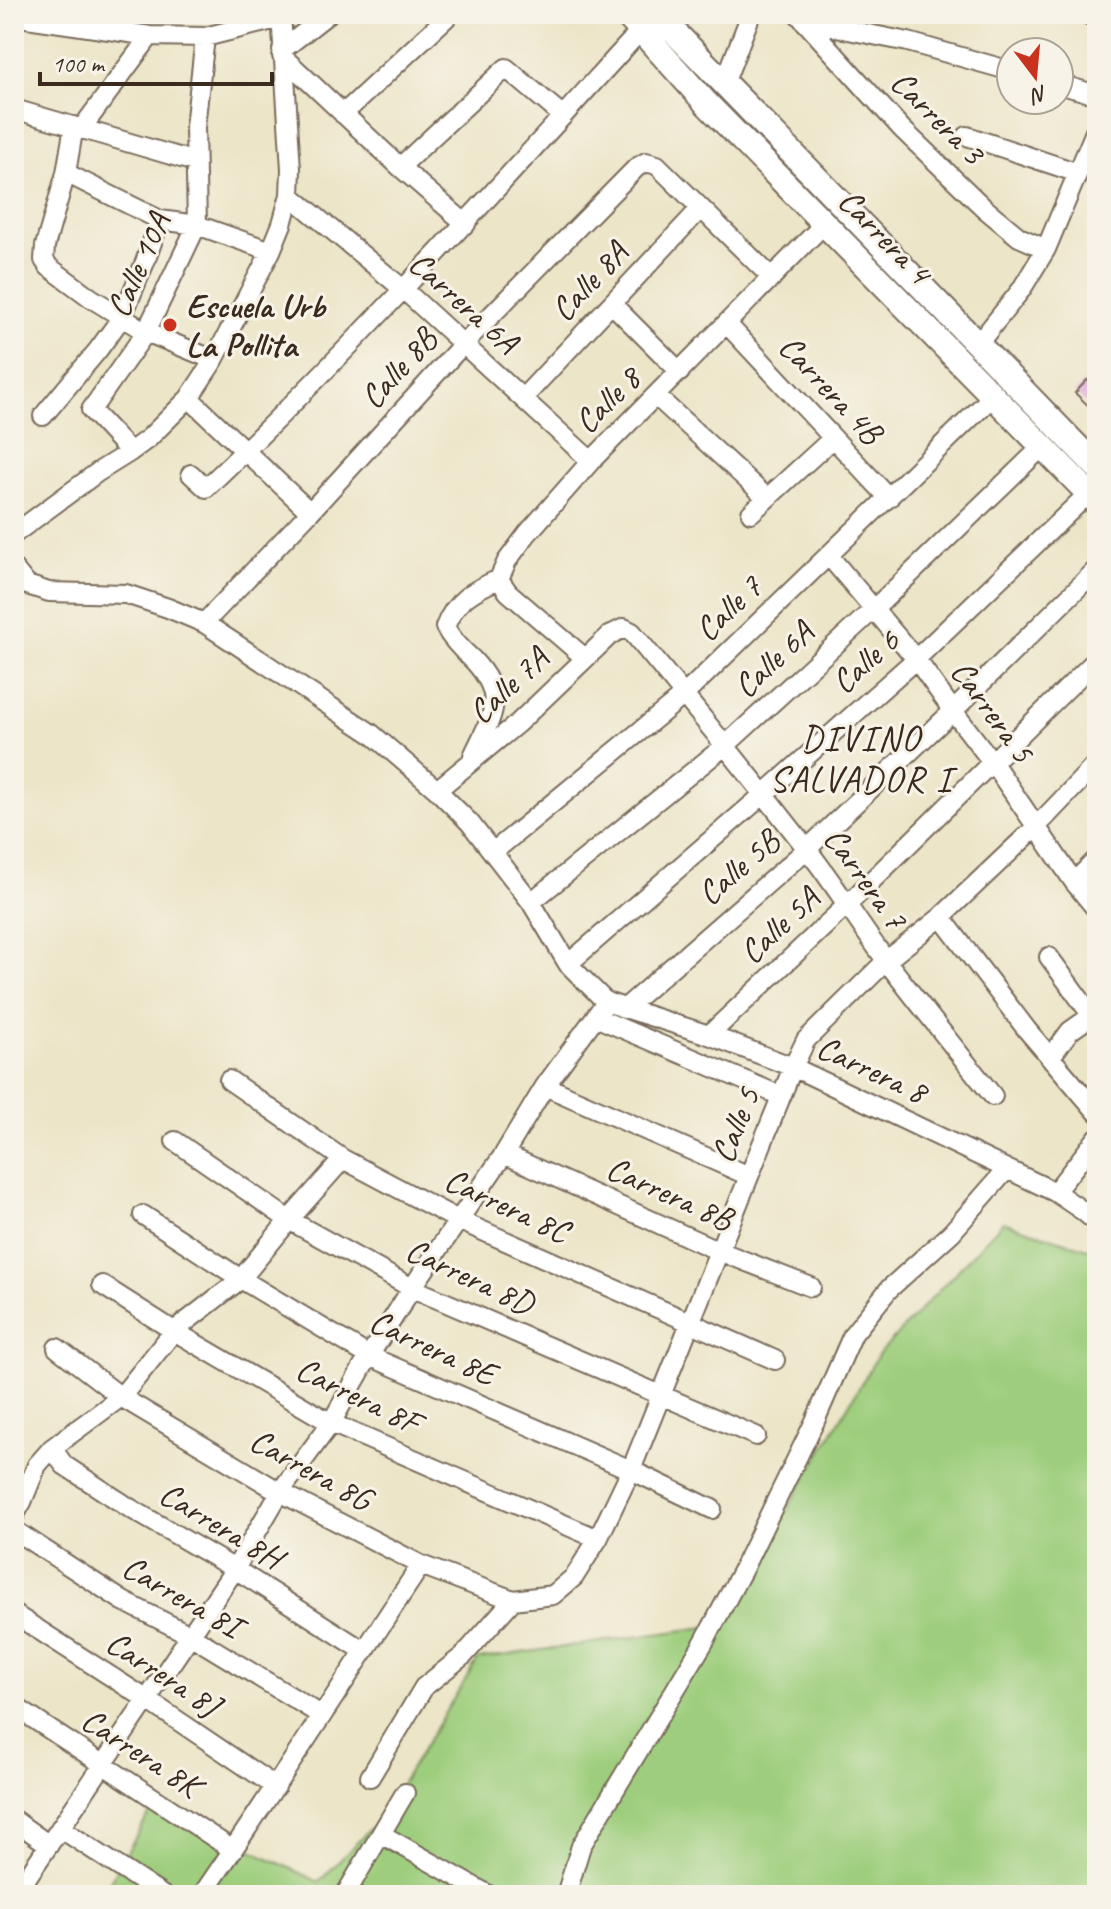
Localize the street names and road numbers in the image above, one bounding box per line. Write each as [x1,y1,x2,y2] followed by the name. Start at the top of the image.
[882,61,996,175] street label: Carrera 3
[829,179,943,295] street label: Carrera 4
[96,205,181,324] street label: Calle 10A
[541,231,638,330] street label: Calle 8A
[400,241,529,364] street label: Carrera 6A
[350,317,447,418] street label: Calle 8B
[770,325,894,454] street label: Carrera 4B
[565,355,652,442] street label: Calle 8
[685,565,772,650] street label: Calle 7
[724,610,823,707] street label: Calle 6A
[822,618,909,703] street label: Calle 6
[459,636,558,733] street label: Calle 7A
[941,651,1046,772] street label: Carrera 5
[688,818,790,914] street label: Calle 5B
[814,818,919,939] street label: Carrera 7
[730,876,829,973] street label: Calle 5A
[810,1025,937,1115] street label: Carrera 8
[701,1080,770,1169] street label: Calle 5
[600,1146,742,1241] street label: Carrera 8B
[438,1158,579,1254] street label: Carrera 8C
[399,1228,544,1326] street label: Carrera 8D
[363,1299,507,1397] street label: Carrera 8E
[289,1347,433,1446] street label: Carrera 8F
[243,1418,382,1522] street label: Carrera 8G
[152,1472,295,1581] street label: Carrera 8H
[115,1545,255,1651] street label: Carrera 8I
[98,1621,232,1729] street label: Carrera 8J
[73,1698,214,1810] street label: Carrera 8K

